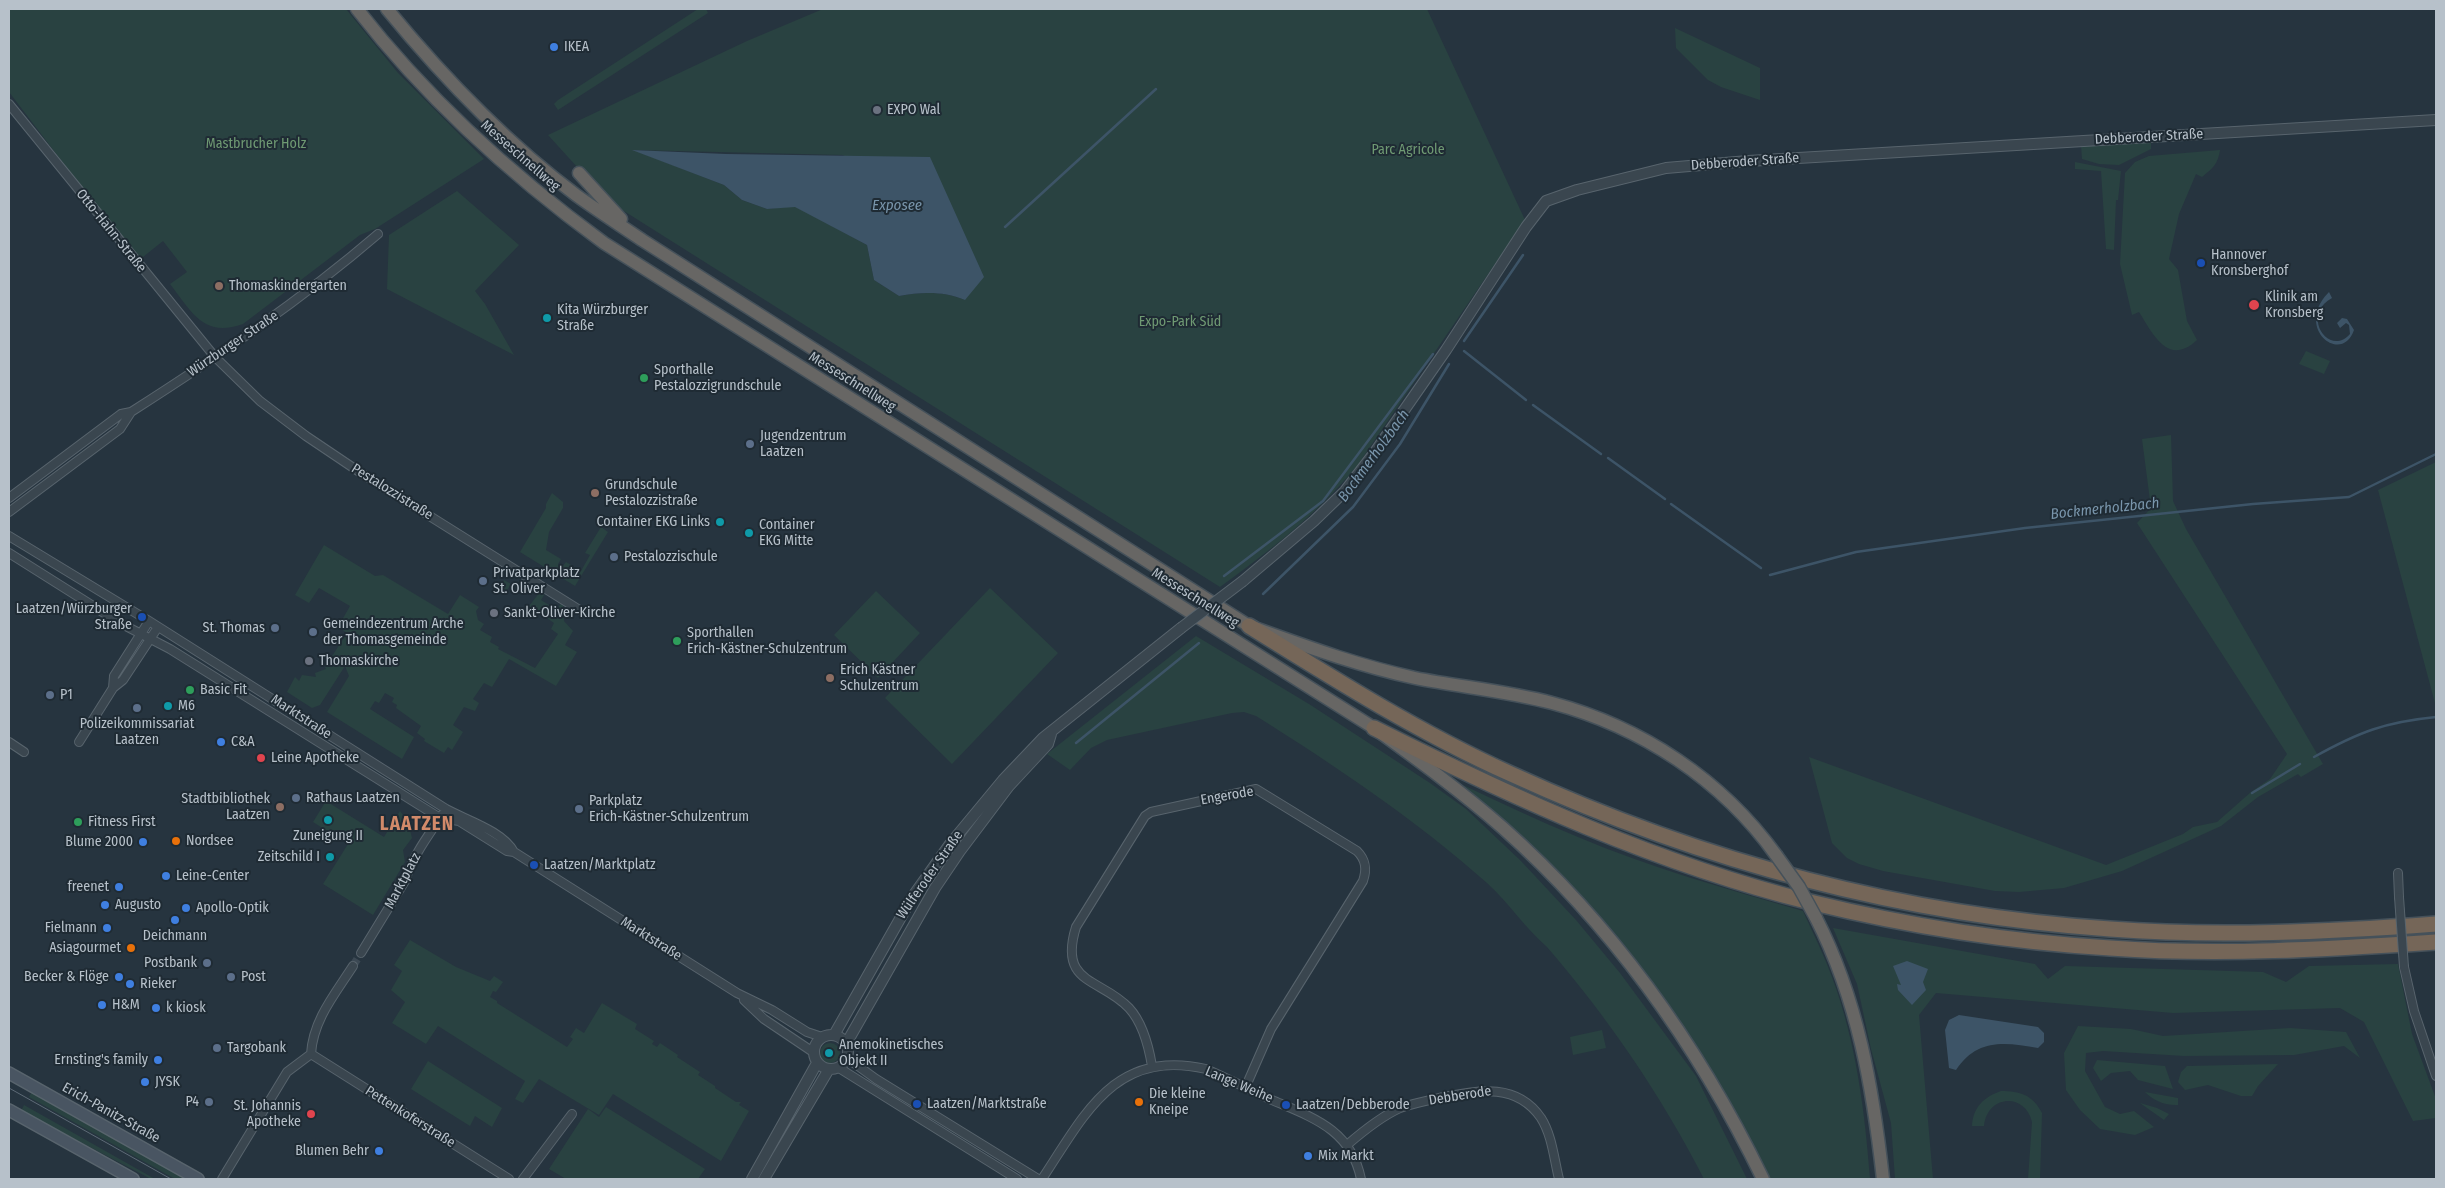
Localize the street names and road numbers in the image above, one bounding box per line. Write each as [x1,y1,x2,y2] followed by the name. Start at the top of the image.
[477,117,563,195] street label: Messeschnellweg
[2094,126,2204,148] street label: Debberoder Straße
[1690,150,1800,174] street label: Debberoder Straße
[72,186,150,276] street label: Otto-Hahn-Straße
[184,307,282,381] street label: Würzburger Straße
[805,349,899,415] street label: Messeschnellweg
[348,460,436,524] street label: Pestalozzistraße
[1148,565,1242,631] street label: Messeschnellweg
[267,691,335,743] street label: Marktstraße
[1199,783,1255,809] street label: Engerode
[893,828,967,922] street label: Wülferoder Straße
[381,850,425,912] street label: Marktplatz
[617,914,685,964] street label: Marktstraße
[1203,1063,1275,1107] street label: Lange Weihe
[59,1079,163,1147] street label: Erich-Panitz-Straße
[362,1083,458,1151] street label: Pettenkoferstraße
[1428,1083,1492,1109] street label: Debberode

